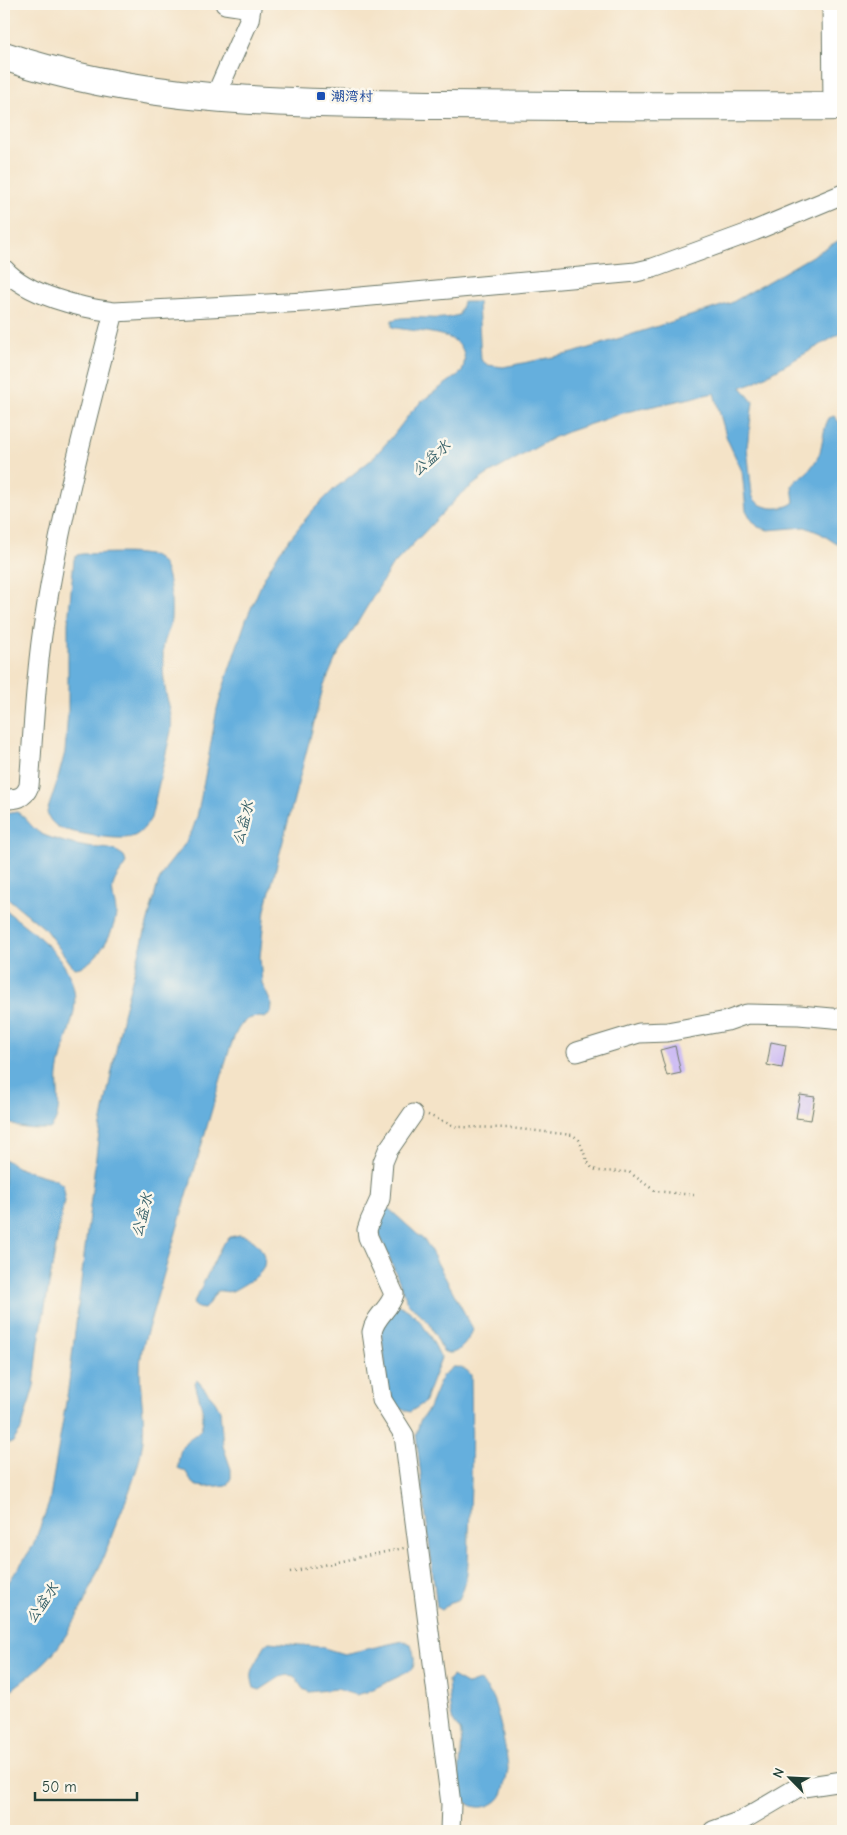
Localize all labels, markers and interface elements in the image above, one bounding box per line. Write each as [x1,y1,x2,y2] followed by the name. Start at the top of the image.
[331,88,373,105] place label: 潮湾村
[315,90,327,102] marker: 潮湾村
[408,436,455,480] water label: 公益水
[228,798,258,847] water label: 公益水
[127,1190,157,1239] water label: 公益水
[22,1579,63,1627] water label: 公益水
[764,1752,814,1802] north arrow
[769,1765,788,1781] text: N
[35,1770,138,1802] scale bar
[42,1778,77,1796] text: 50 m

